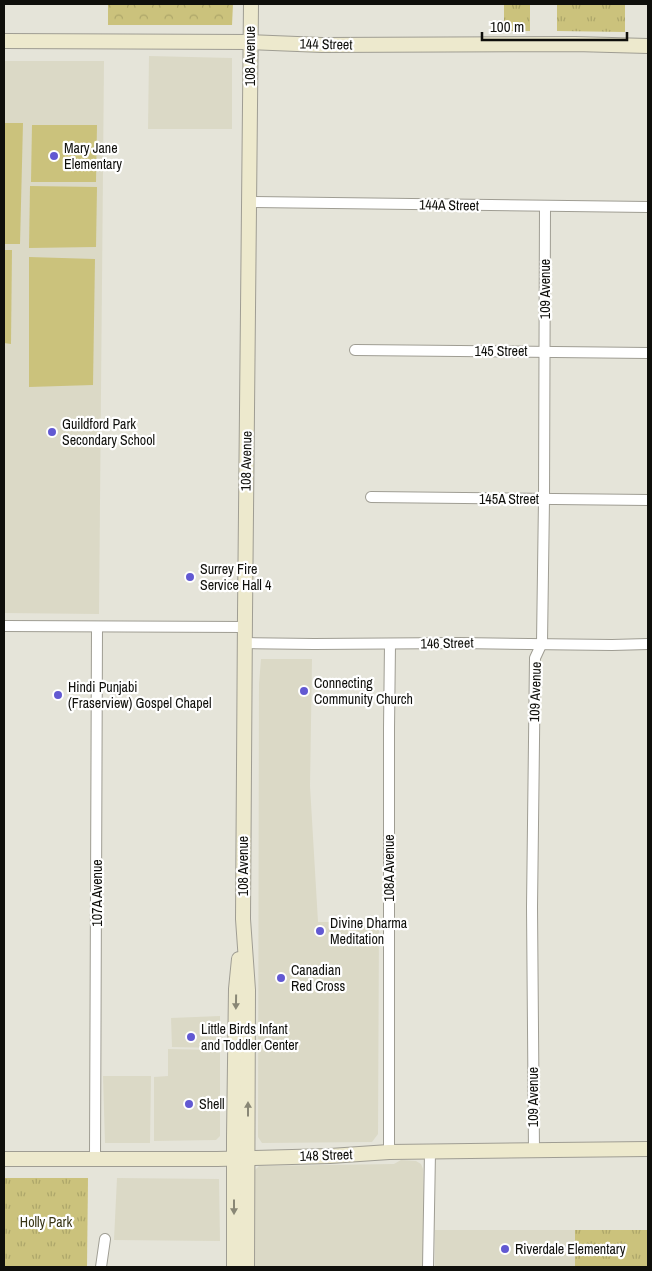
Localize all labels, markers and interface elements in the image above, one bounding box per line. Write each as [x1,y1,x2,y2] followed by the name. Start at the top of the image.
[482,10,627,42] scale bar
[490,16,524,37] text: 100 m
[241,26,259,86] street label: 108 Avenue
[299,35,353,53] street label: 144 Street
[64,139,122,173] place label: Mary Jane Elementary
[48,150,60,162] marker: Mary Jane Elementary
[419,195,479,215] street label: 144A Street
[536,259,554,319] street label: 109 Avenue
[475,342,527,360] street label: 145 Street
[62,415,155,449] place label: Guildford Park Secondary School
[46,426,58,438] marker: Guildford Park Secondary School
[236,431,256,491] street label: 108 Avenue
[479,490,539,508] street label: 145A Street
[200,560,272,594] place label: Surrey Fire Service Hall 4
[184,571,196,583] marker: Surrey Fire Service Hall 4
[420,634,474,652] street label: 146 Street
[525,661,545,723] street label: 109 Avenue
[314,674,413,708] place label: Connecting Community Church
[68,678,212,712] place label: Hindi Punjabi (Fraserview) Gospel Chapel
[298,685,310,697] marker: Connecting Community Church
[52,689,64,701] marker: Hindi Punjabi (Fraserview) Gospel Chapel
[380,834,398,902] street label: 108A Avenue
[234,836,252,896] street label: 108 Avenue
[88,859,106,927] street label: 107A Avenue
[330,914,408,948] place label: Divine Dharma Meditation
[314,925,326,937] marker: Divine Dharma Meditation
[291,961,345,995] place label: Canadian Red Cross
[275,972,287,984] marker: Canadian Red Cross
[232,995,240,1011] one-way arrow
[201,1020,299,1054] place label: Little Birds Infant and Toddler Center
[185,1031,197,1043] marker: Little Birds Infant and Toddler Center
[524,1067,542,1127] street label: 109 Avenue
[199,1095,225,1113] place label: Shell
[183,1098,195,1110] marker: Shell
[244,1101,252,1117] one-way arrow
[299,1145,353,1165] street label: 148 Street
[230,1199,238,1215] one-way arrow
[20,1213,72,1231] park label: Holly Park
[515,1240,626,1258] place label: Riverdale Elementary
[499,1243,511,1255] marker: Riverdale Elementary

